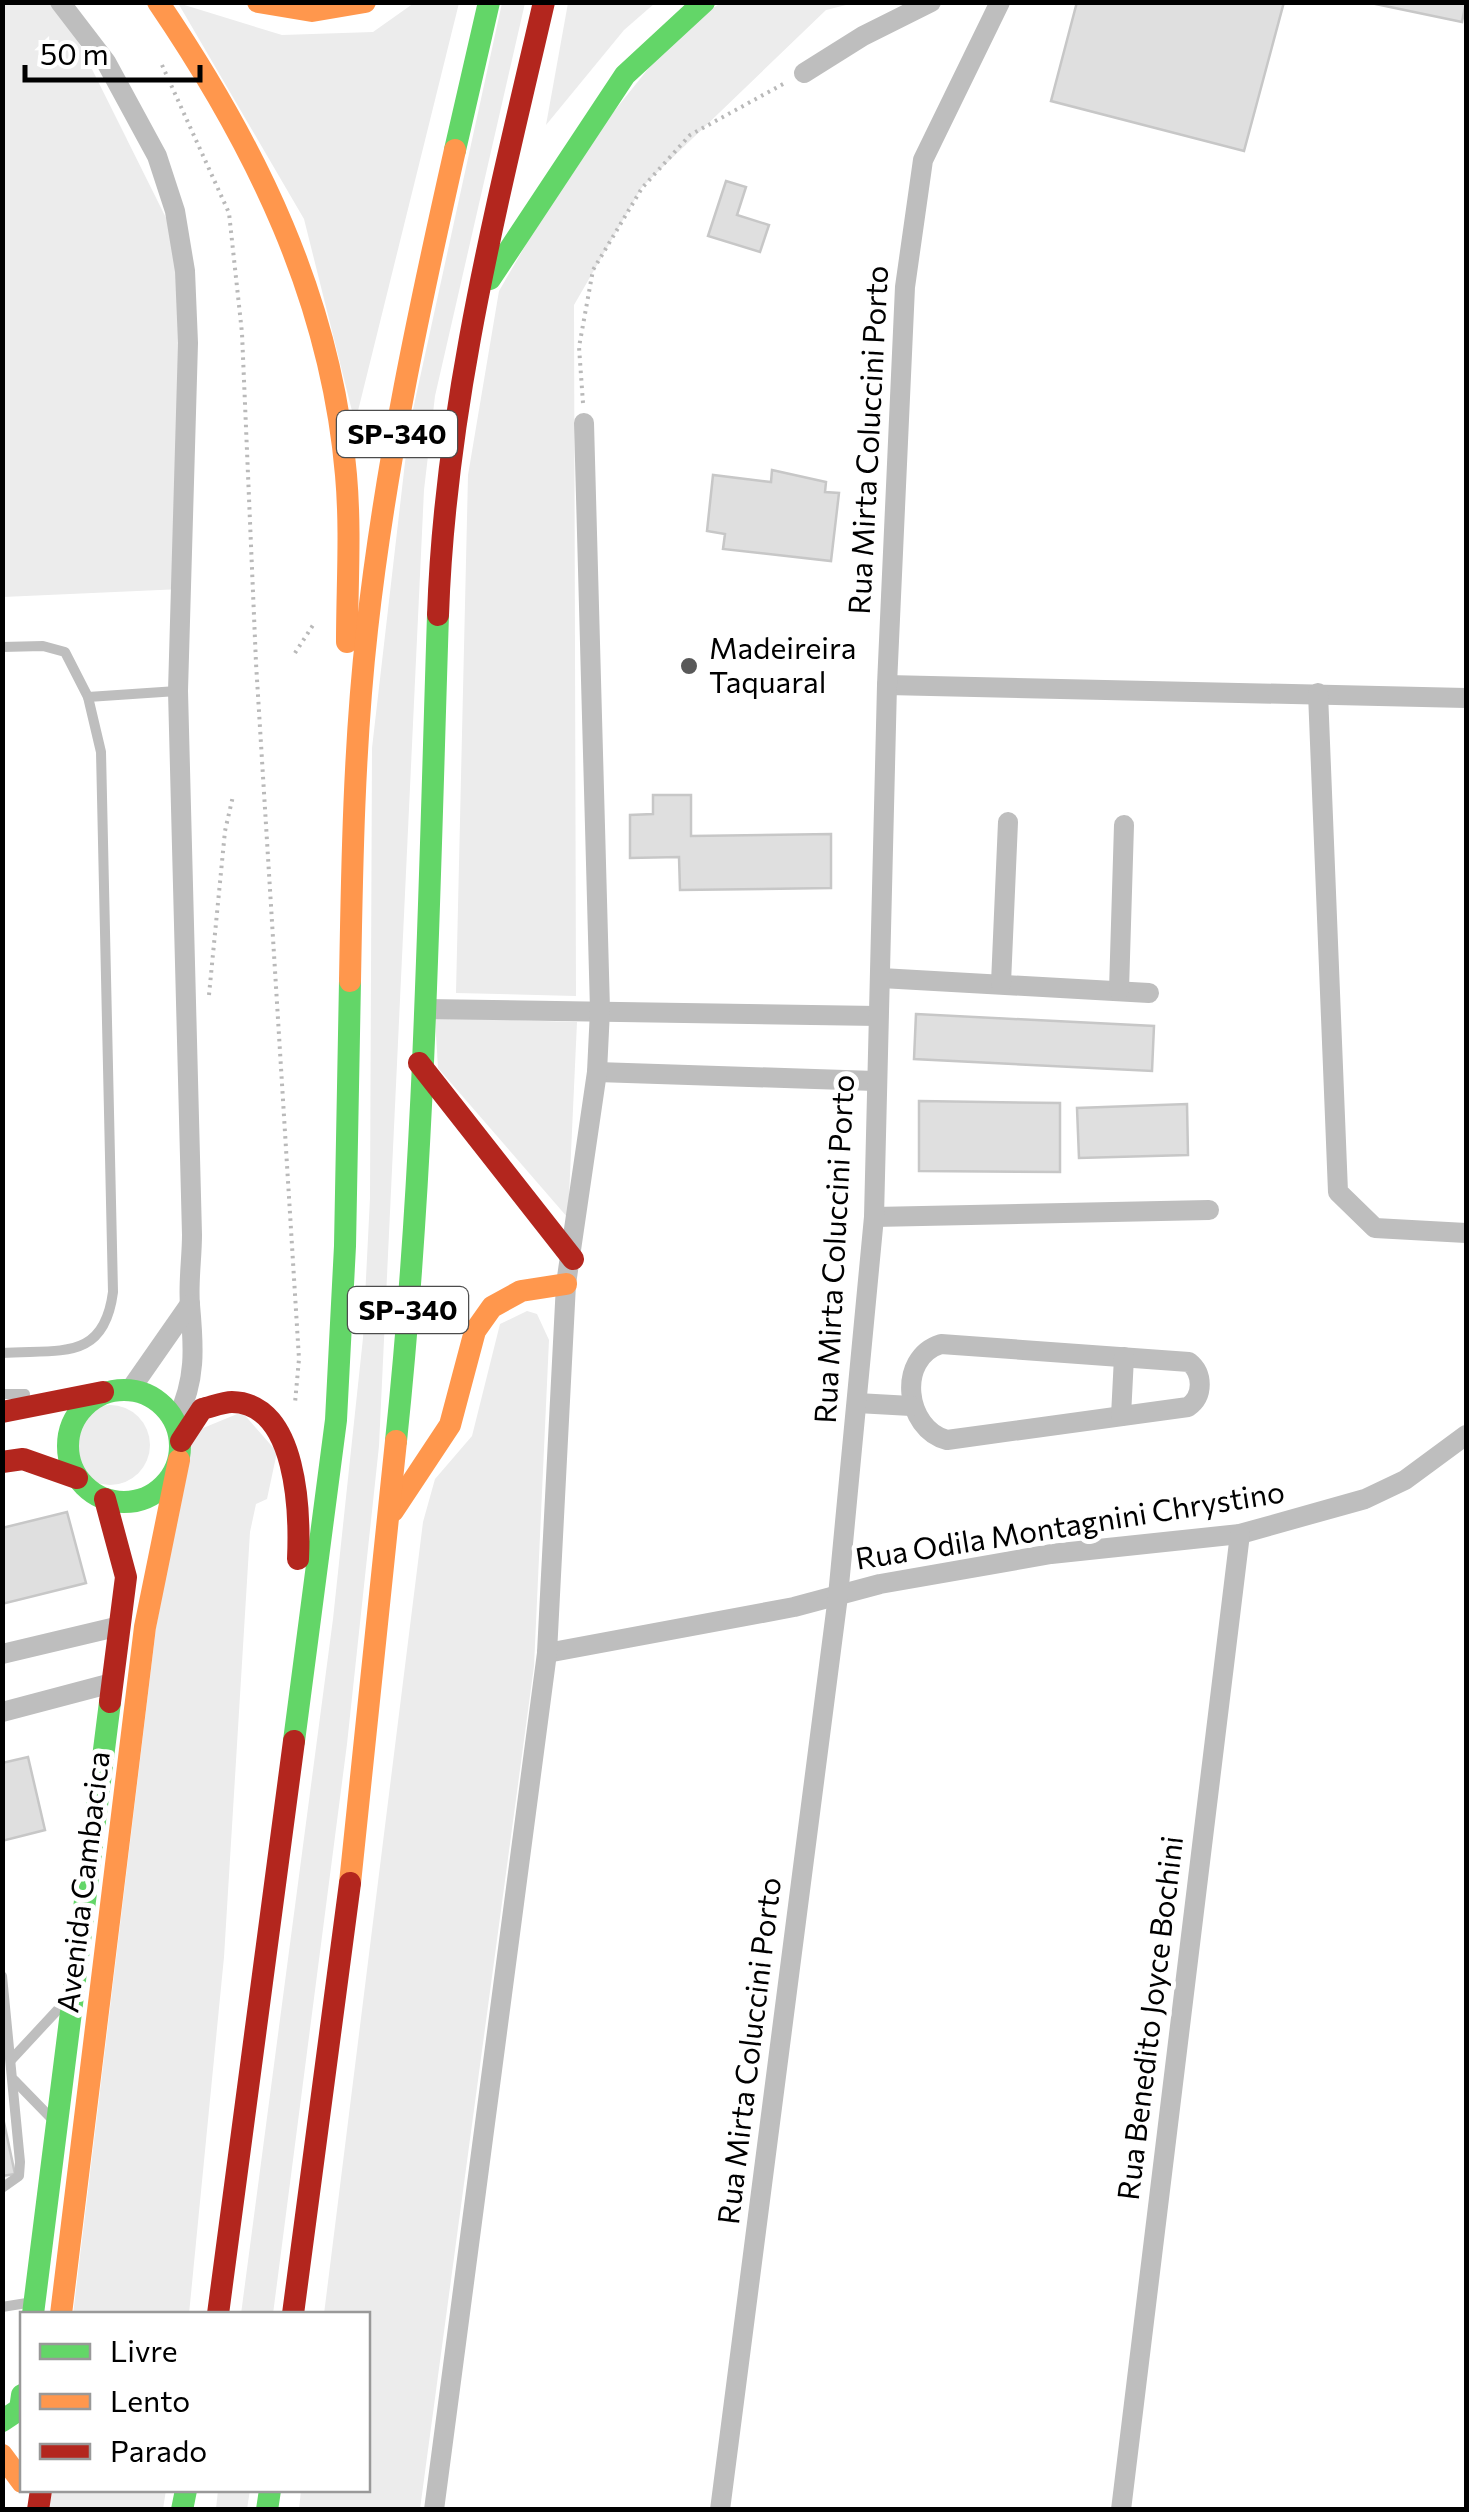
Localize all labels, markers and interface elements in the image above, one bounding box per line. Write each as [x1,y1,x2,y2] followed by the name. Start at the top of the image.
[25,20,200,82] scale bar
[40,34,109,71] text: 50 m
[839,264,894,615] street label: Rua Mirta Coluccini Porto
[337,411,457,457] road number: SP-340
[709,628,856,699] place label: Madeireira Taquaral
[678,655,700,677] marker: Madeireira Taquaral
[805,1073,860,1424] street label: Rua Mirta Coluccini Porto
[348,1287,468,1333] road number: SP-340
[852,1471,1287,1576] street label: Rua Odila Montagnini Chrystino
[47,1749,116,2014] street label: Avenida Cambacica
[1108,1834,1189,2202] street label: Rua Benedito Joyce Bochini
[708,1875,787,2226] street label: Rua Mirta Coluccini Porto
[20,2312,370,2492] legend
[110,2331,178,2368] text: Livre
[110,2381,190,2418] text: Lento
[110,2431,207,2468] text: Parado

